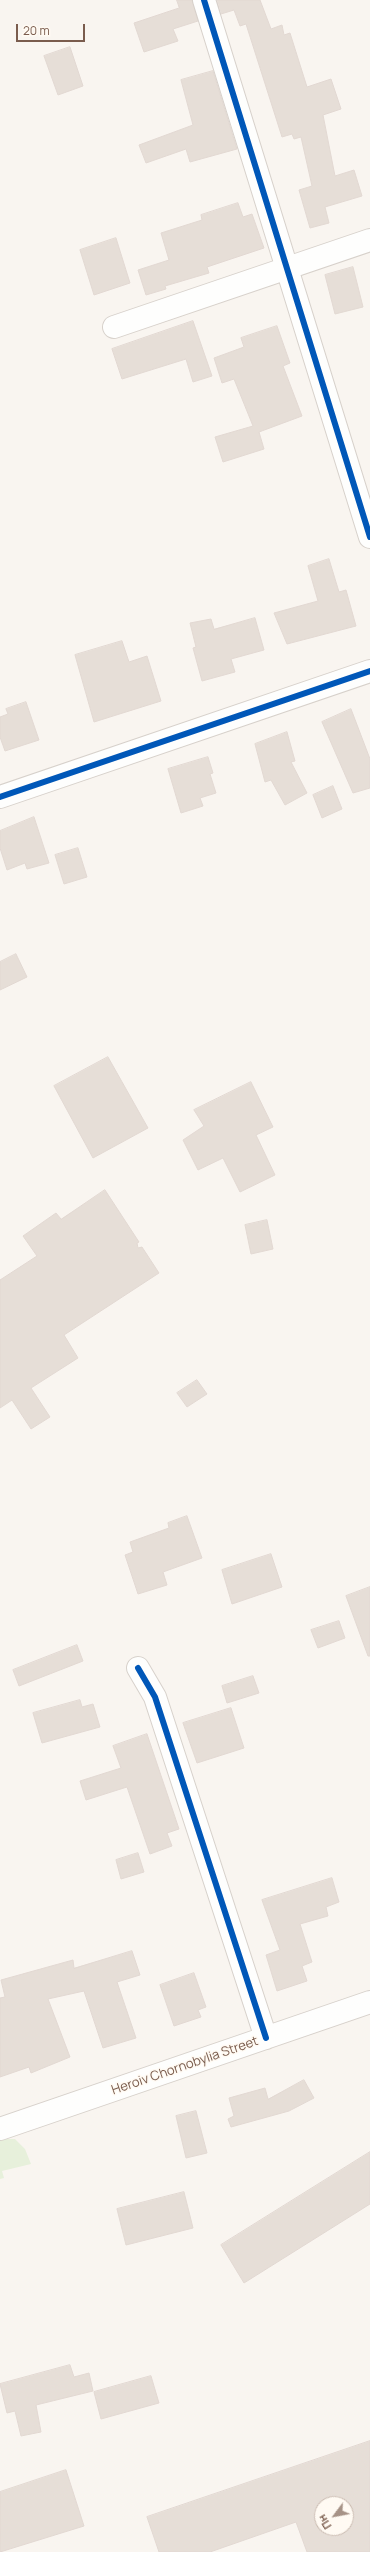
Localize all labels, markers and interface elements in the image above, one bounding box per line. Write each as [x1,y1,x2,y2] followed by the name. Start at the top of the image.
[18,16,87,42] scale bar
[23,22,50,39] text: 20 m
[110,2034,260,2098] street label: Heroiv Chornobylia Street
[314,2496,354,2536] north arrow
[314,2512,335,2532] text: Пн

